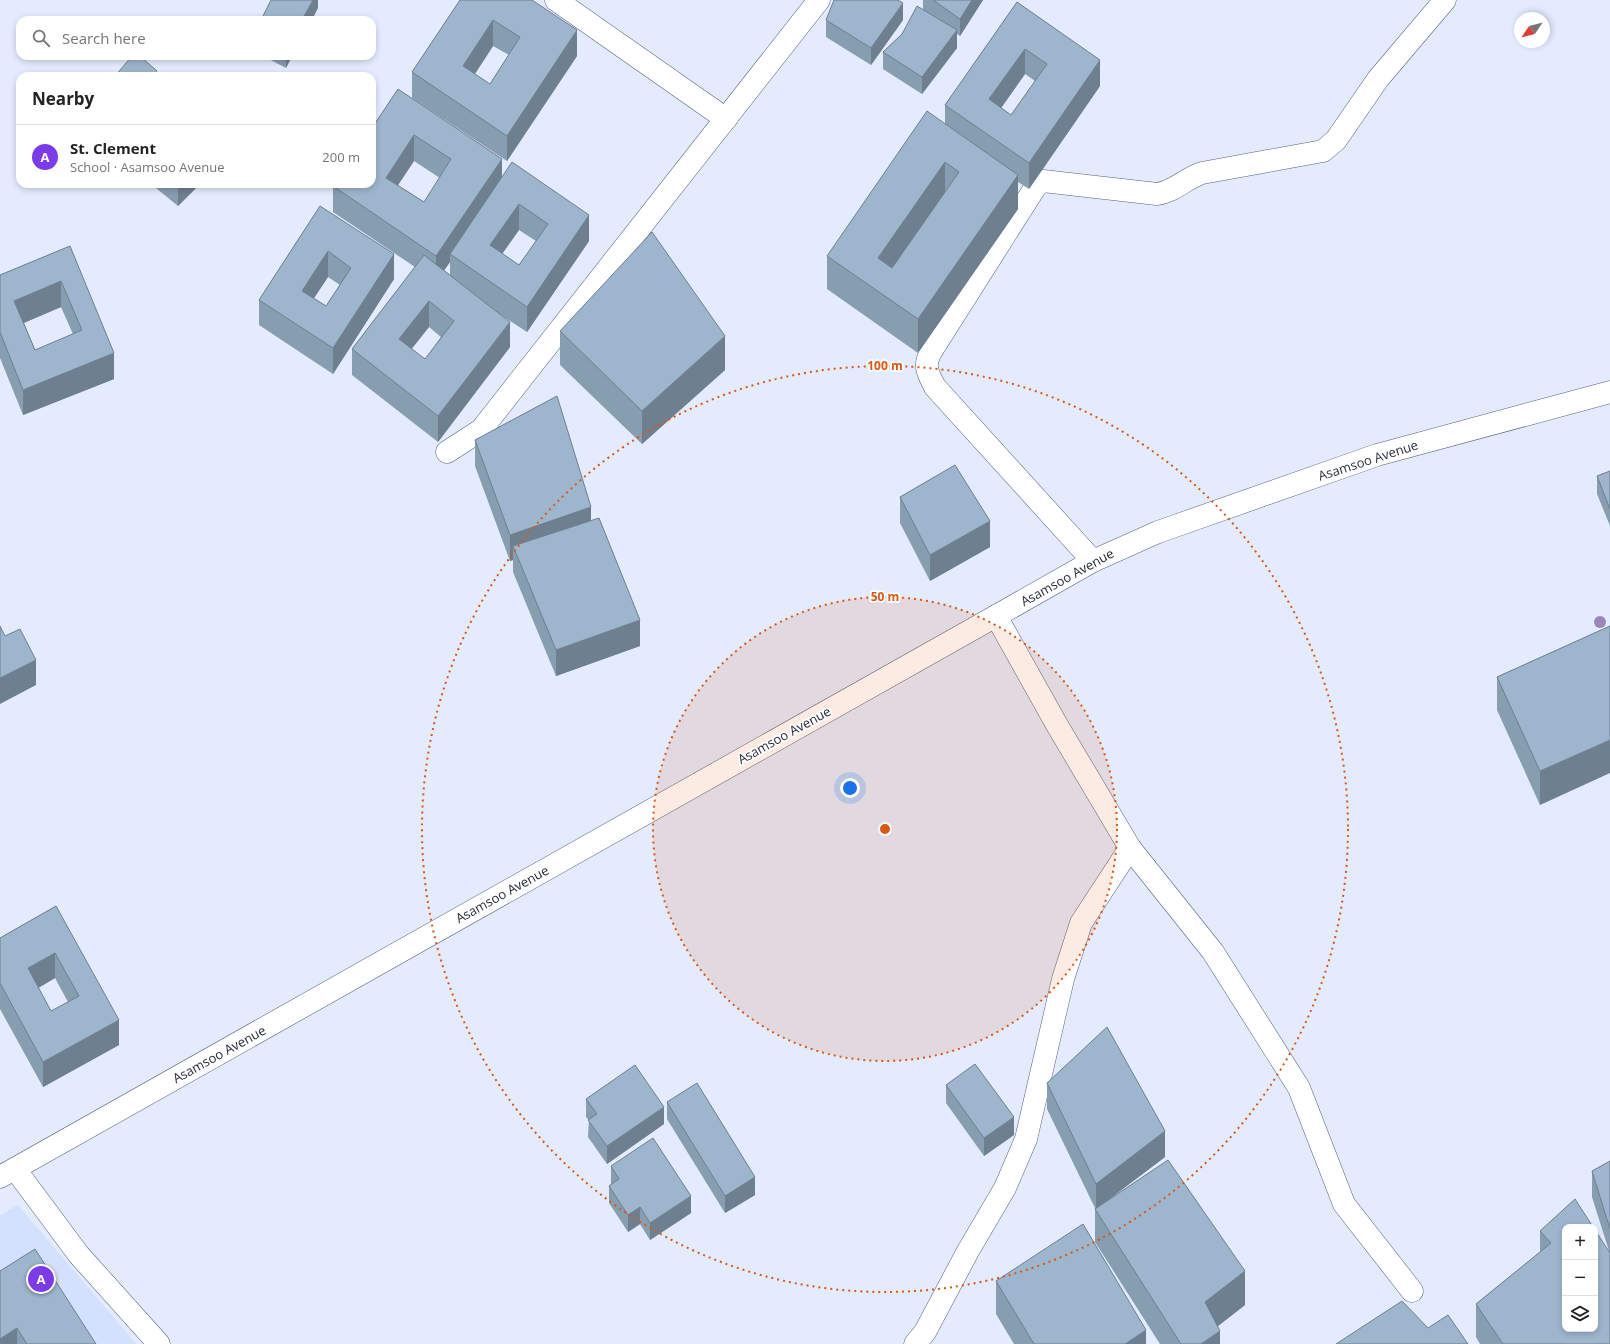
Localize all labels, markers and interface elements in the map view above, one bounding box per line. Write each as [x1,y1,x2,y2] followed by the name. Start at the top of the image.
[1514,12,1550,48] north arrow
[16,16,376,60] search box
[30,27,52,49] icon: search
[62,28,146,48] text: Search here
[32,87,94,110] text: Nearby
[70,138,156,158] text: St. Clement
[41,148,49,166] text: A
[322,148,360,166] text: 200 m
[70,158,225,176] text: School · Asamsoo Avenue
[867,357,903,374] text: 100 m
[1316,435,1420,485] street label: Asamsoo Avenue
[1017,544,1117,610] street label: Asamsoo Avenue
[871,588,899,605] text: 50 m
[734,702,834,768] street label: Asamsoo Avenue
[840,778,860,798] your location
[878,822,892,836] centre of rings
[452,861,552,927] street label: Asamsoo Avenue
[169,1021,269,1087] street label: Asamsoo Avenue
[1562,1224,1598,1332] map controls
[1562,1224,1598,1260] button: +
[1562,1260,1598,1296] button: −
[28,1264,54,1294] pin: A
[1562,1296,1598,1332] button: layers

